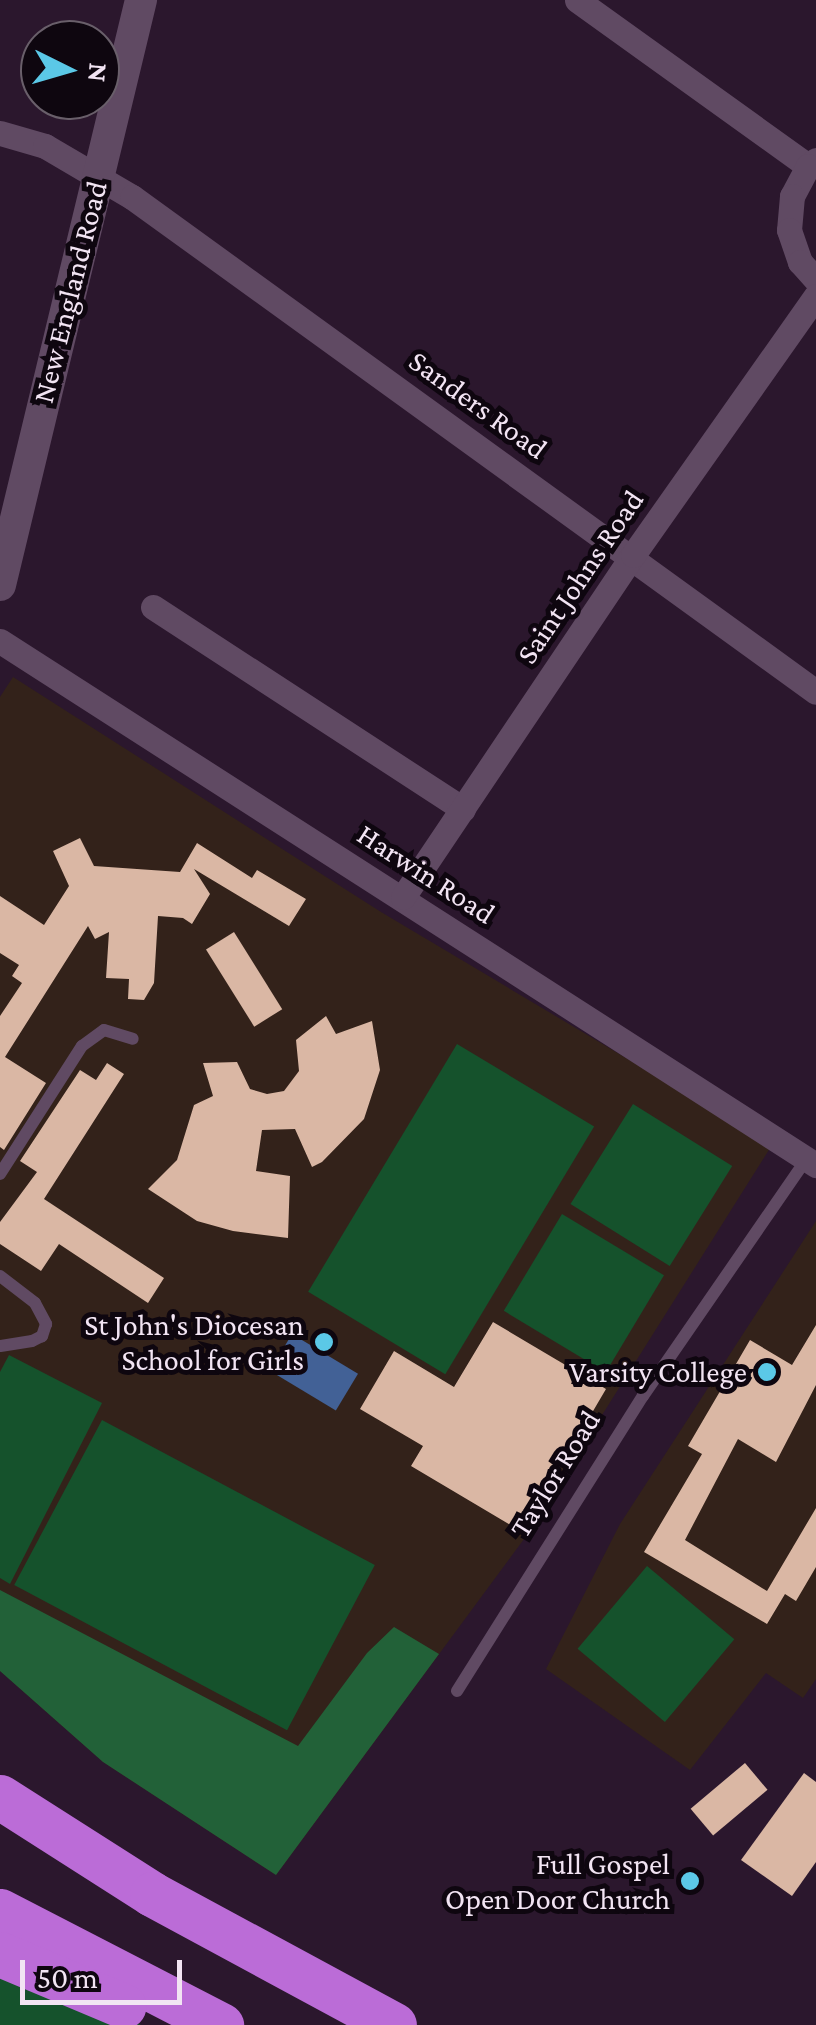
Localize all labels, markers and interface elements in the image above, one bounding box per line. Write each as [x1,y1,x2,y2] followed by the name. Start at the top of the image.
[20,20,120,120] north arrow
[82,62,115,83] text: N
[25,177,115,407] street label: New England Road
[402,343,554,467] street label: Sanders Road
[509,483,651,671] street label: Saint Johns Road
[350,816,502,932] street label: Harwin Road
[84,1307,304,1378] place label: St John's Diocesan School for Girls
[313,1331,335,1353] marker: St John's Diocesan School for Girls
[569,1354,747,1390] place label: Varsity College
[756,1361,778,1383] marker: Varsity College
[502,1404,608,1544] street label: Taylor Road
[445,1846,670,1916] place label: Full Gospel Open Door Church
[679,1870,701,1892] marker: Full Gospel Open Door Church
[25,1940,188,2002] scale bar
[37,1961,98,1994] text: 50 m

